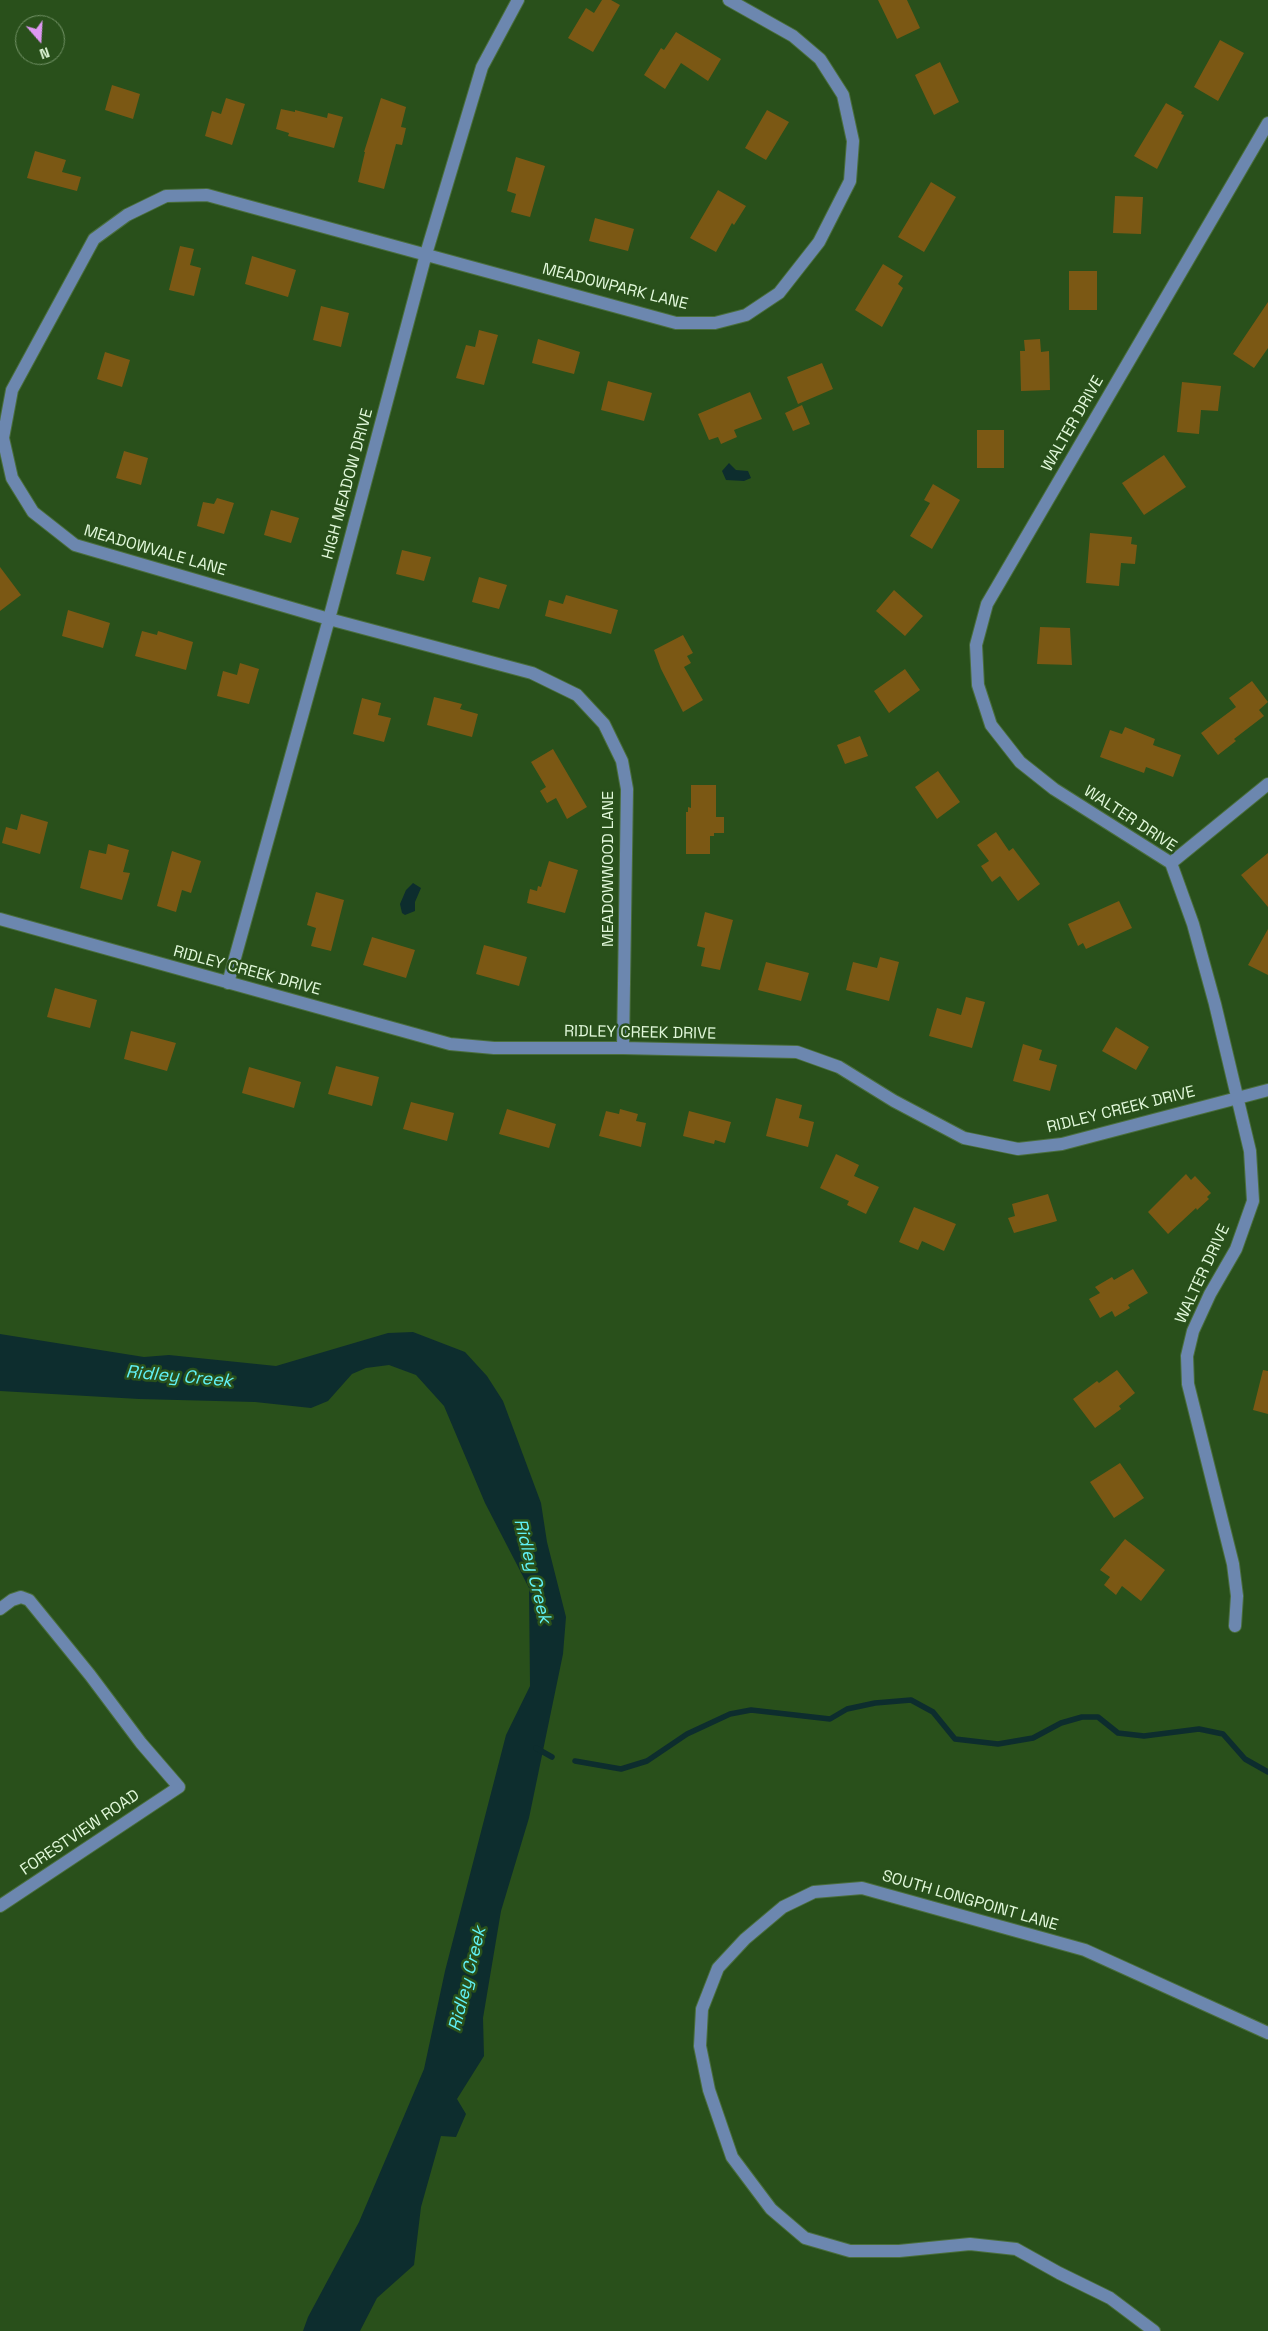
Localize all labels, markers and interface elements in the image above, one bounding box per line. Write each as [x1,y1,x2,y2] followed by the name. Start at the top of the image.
[15,15,65,65] north arrow
[37,43,52,63] text: N
[540,260,690,314] street label: MEADOWPARK LANE
[1038,373,1108,475] street label: WALTER DRIVE
[319,407,377,561] street label: HIGH MEADOW DRIVE
[81,521,229,581] street label: MEADOWVALE LANE
[1080,782,1180,856] street label: WALTER DRIVE
[599,791,619,947] street label: MEADOWWOOD LANE
[171,942,323,1000] street label: RIDLEY CREEK DRIVE
[564,1022,716,1044] street label: RIDLEY CREEK DRIVE
[1045,1082,1197,1138] street label: RIDLEY CREEK DRIVE
[1172,1221,1234,1327] street label: WALTER DRIVE
[125,1362,233,1392] water label: Ridley Creek
[509,1516,555,1626] water label: Ridley Creek
[17,1786,143,1880] street label: FORESTVIEW ROAD
[880,1867,1060,1935] street label: SOUTH LONGPOINT LANE
[445,1924,491,2034] water label: Ridley Creek

